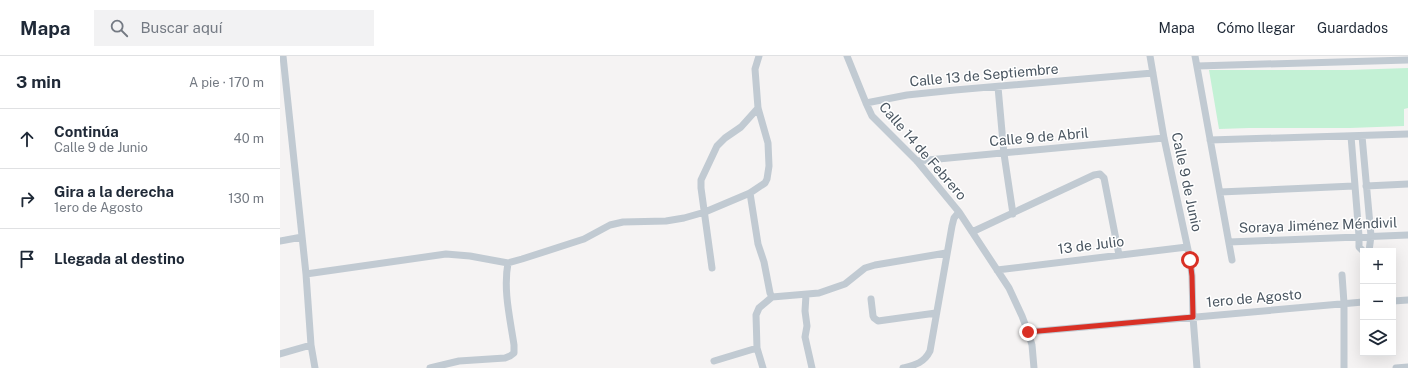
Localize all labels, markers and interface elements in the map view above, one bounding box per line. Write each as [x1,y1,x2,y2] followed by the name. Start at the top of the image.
[94,10,374,46] search box
[20,17,70,39] text: Mapa
[108,17,130,39] icon: search
[140,19,222,36] text: Buscar aquí
[1159,20,1195,36] text: Mapa
[1217,20,1295,36] text: Cómo llegar
[1317,20,1388,36] text: Guardados
[909,61,1059,89] street label: Calle 13 de Septiembre
[16,72,61,92] text: 3 min
[189,75,264,90] text: A pie · 170 m
[876,99,970,203] street label: Calle 14 de Febrero
[54,123,119,140] text: Continúa
[989,125,1089,149] street label: Calle 9 de Abril
[16,128,38,150] icon: ahead
[233,131,264,146] text: 40 m
[1169,131,1205,233] street label: Calle 9 de Junio
[54,140,148,155] text: Calle 9 de Junio
[54,183,174,200] text: Gira a la derecha
[16,188,38,210] icon: right
[228,191,264,206] text: 130 m
[54,200,143,215] text: 1ero de Agosto
[1238,214,1398,236] street label: Soraya Jiménez Méndivil
[1057,233,1125,257] street label: 13 de Julio
[16,248,38,270] icon: arrive
[1360,248,1396,356] map controls
[1360,248,1396,284] button: +
[54,250,185,267] text: Llegada al destino
[1181,251,1199,269] route start
[1360,284,1396,320] button: −
[1206,286,1302,310] street label: 1ero de Agosto
[1360,320,1396,356] button: layers
[1019,323,1037,341] route end

